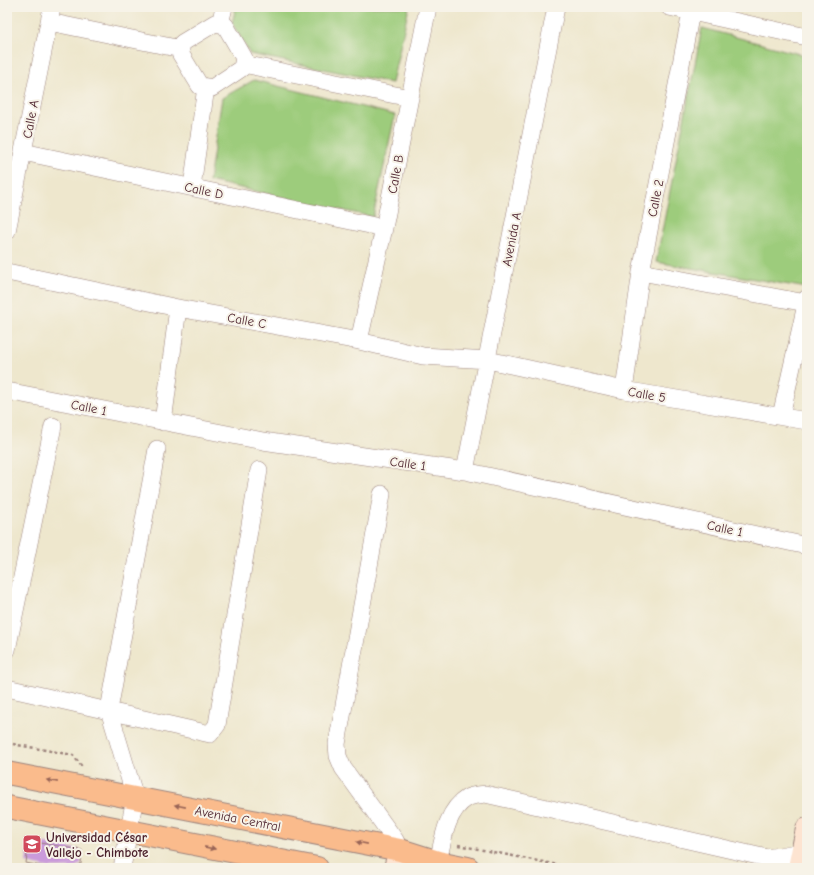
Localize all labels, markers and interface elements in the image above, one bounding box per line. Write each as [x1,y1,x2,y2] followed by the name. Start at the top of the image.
[19,98,42,140] street label: Calle A
[384,153,407,195] street label: Calle B
[644,178,667,218] street label: Calle 2
[183,179,225,202] street label: Calle D
[499,210,524,267] street label: Avenida A
[226,310,268,331] street label: Calle C
[627,384,667,405] street label: Calle 5
[70,397,108,418] street label: Calle 1
[389,454,427,473] street label: Calle 1
[706,517,744,540] street label: Calle 1
[46,778,58,784] one-way arrow
[173,803,186,809] one-way arrow
[194,803,282,834] street label: Avenida Central
[46,830,149,860] place label: Universidad César Vallejo - Chimbote
[21,833,43,855] school or university icon: Universidad César Vallejo - Chimbote
[356,839,368,845] one-way arrow
[204,845,216,851] one-way arrow

